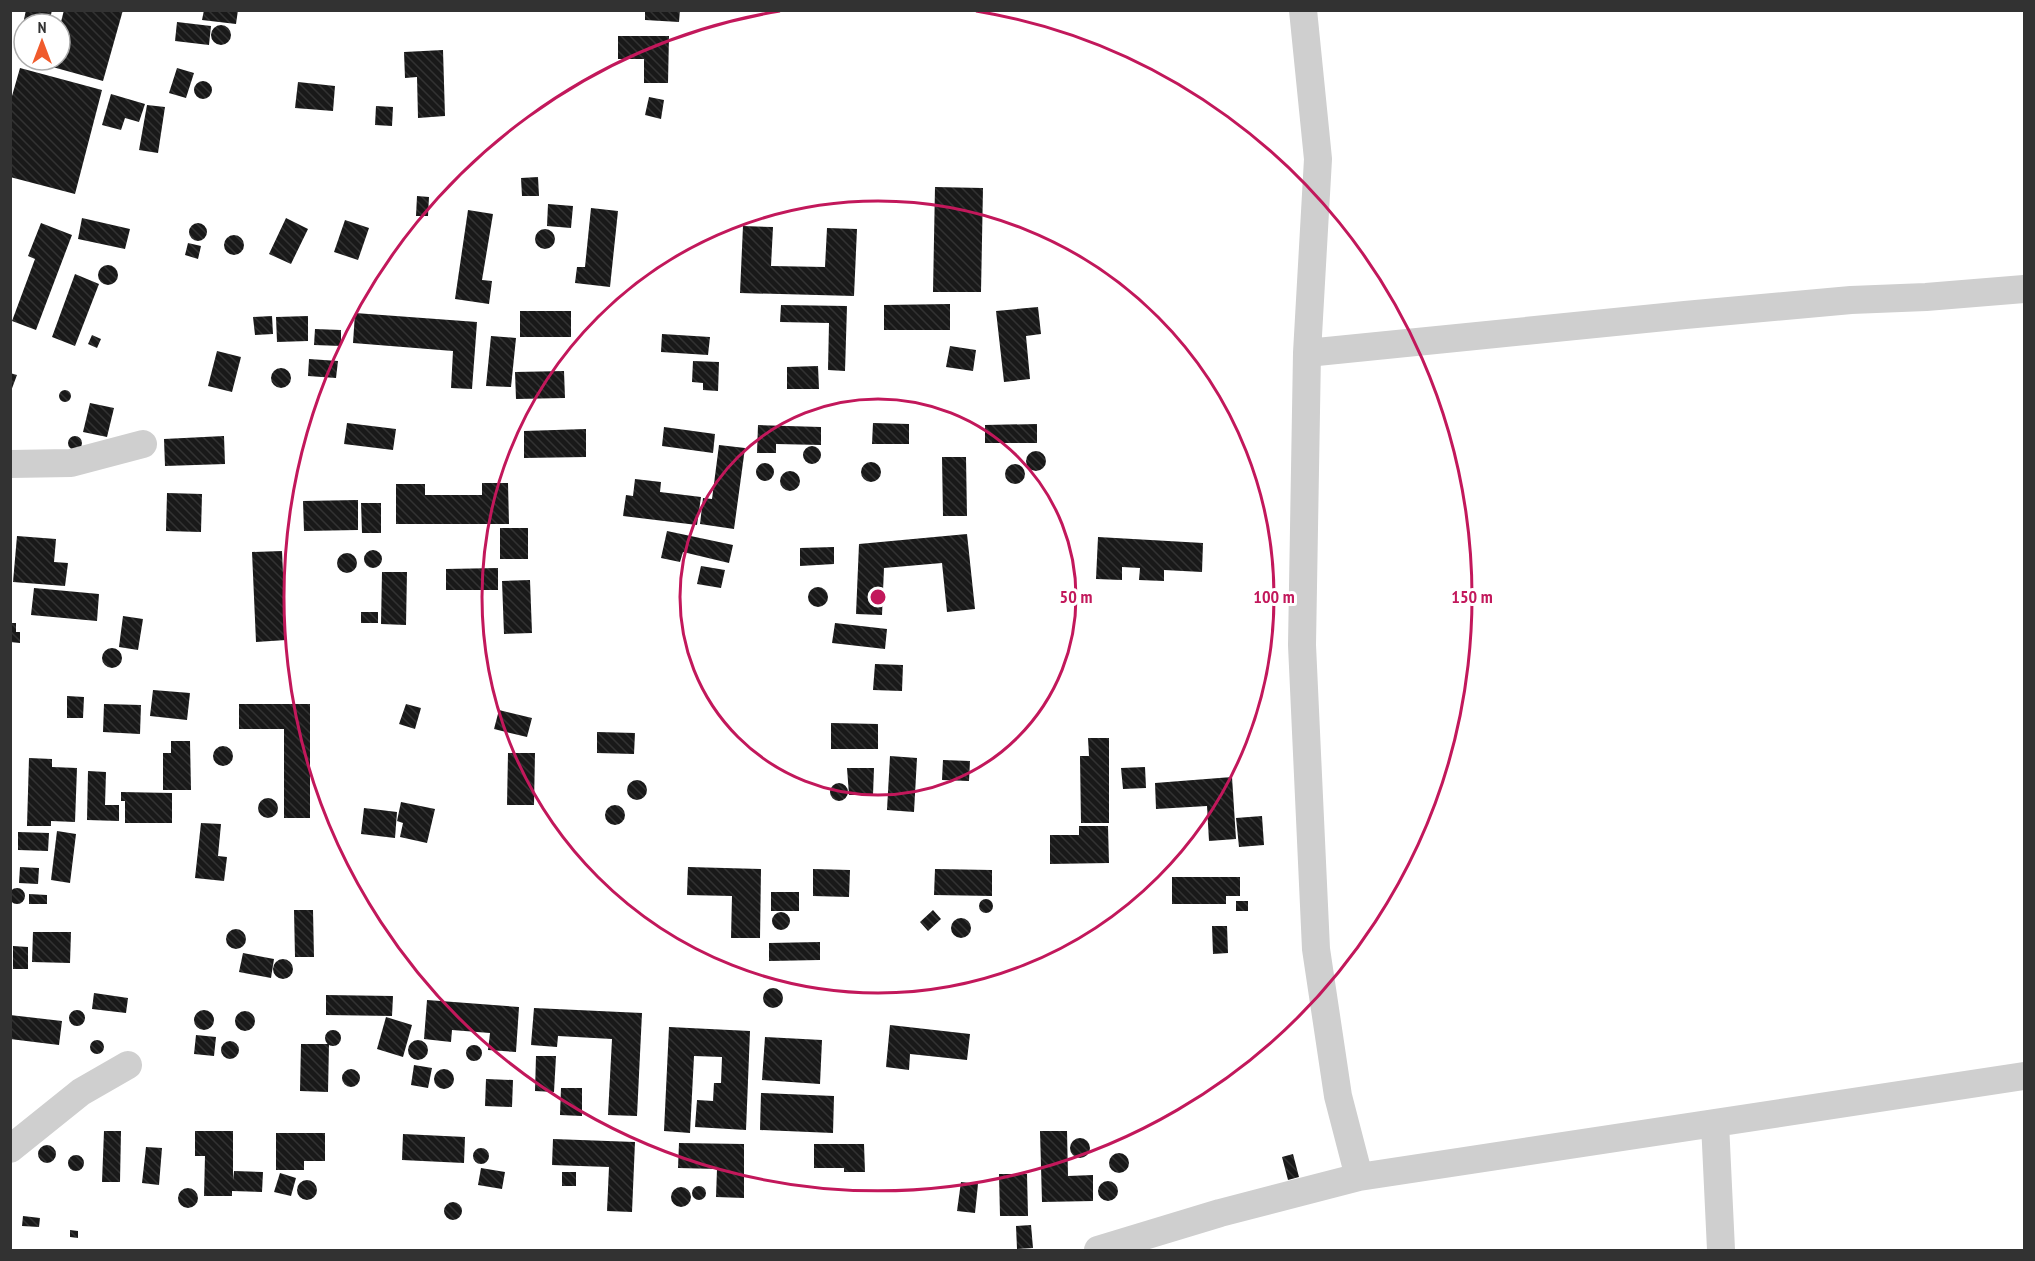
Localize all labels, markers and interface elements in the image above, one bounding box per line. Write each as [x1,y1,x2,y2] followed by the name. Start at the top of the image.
[12,12,72,72] north arrow
[38,17,46,37] text: N
[1060,585,1092,608] text: 50 m
[1253,585,1295,608] text: 100 m
[1451,585,1493,608] text: 150 m
[868,587,888,607] centre of rings

